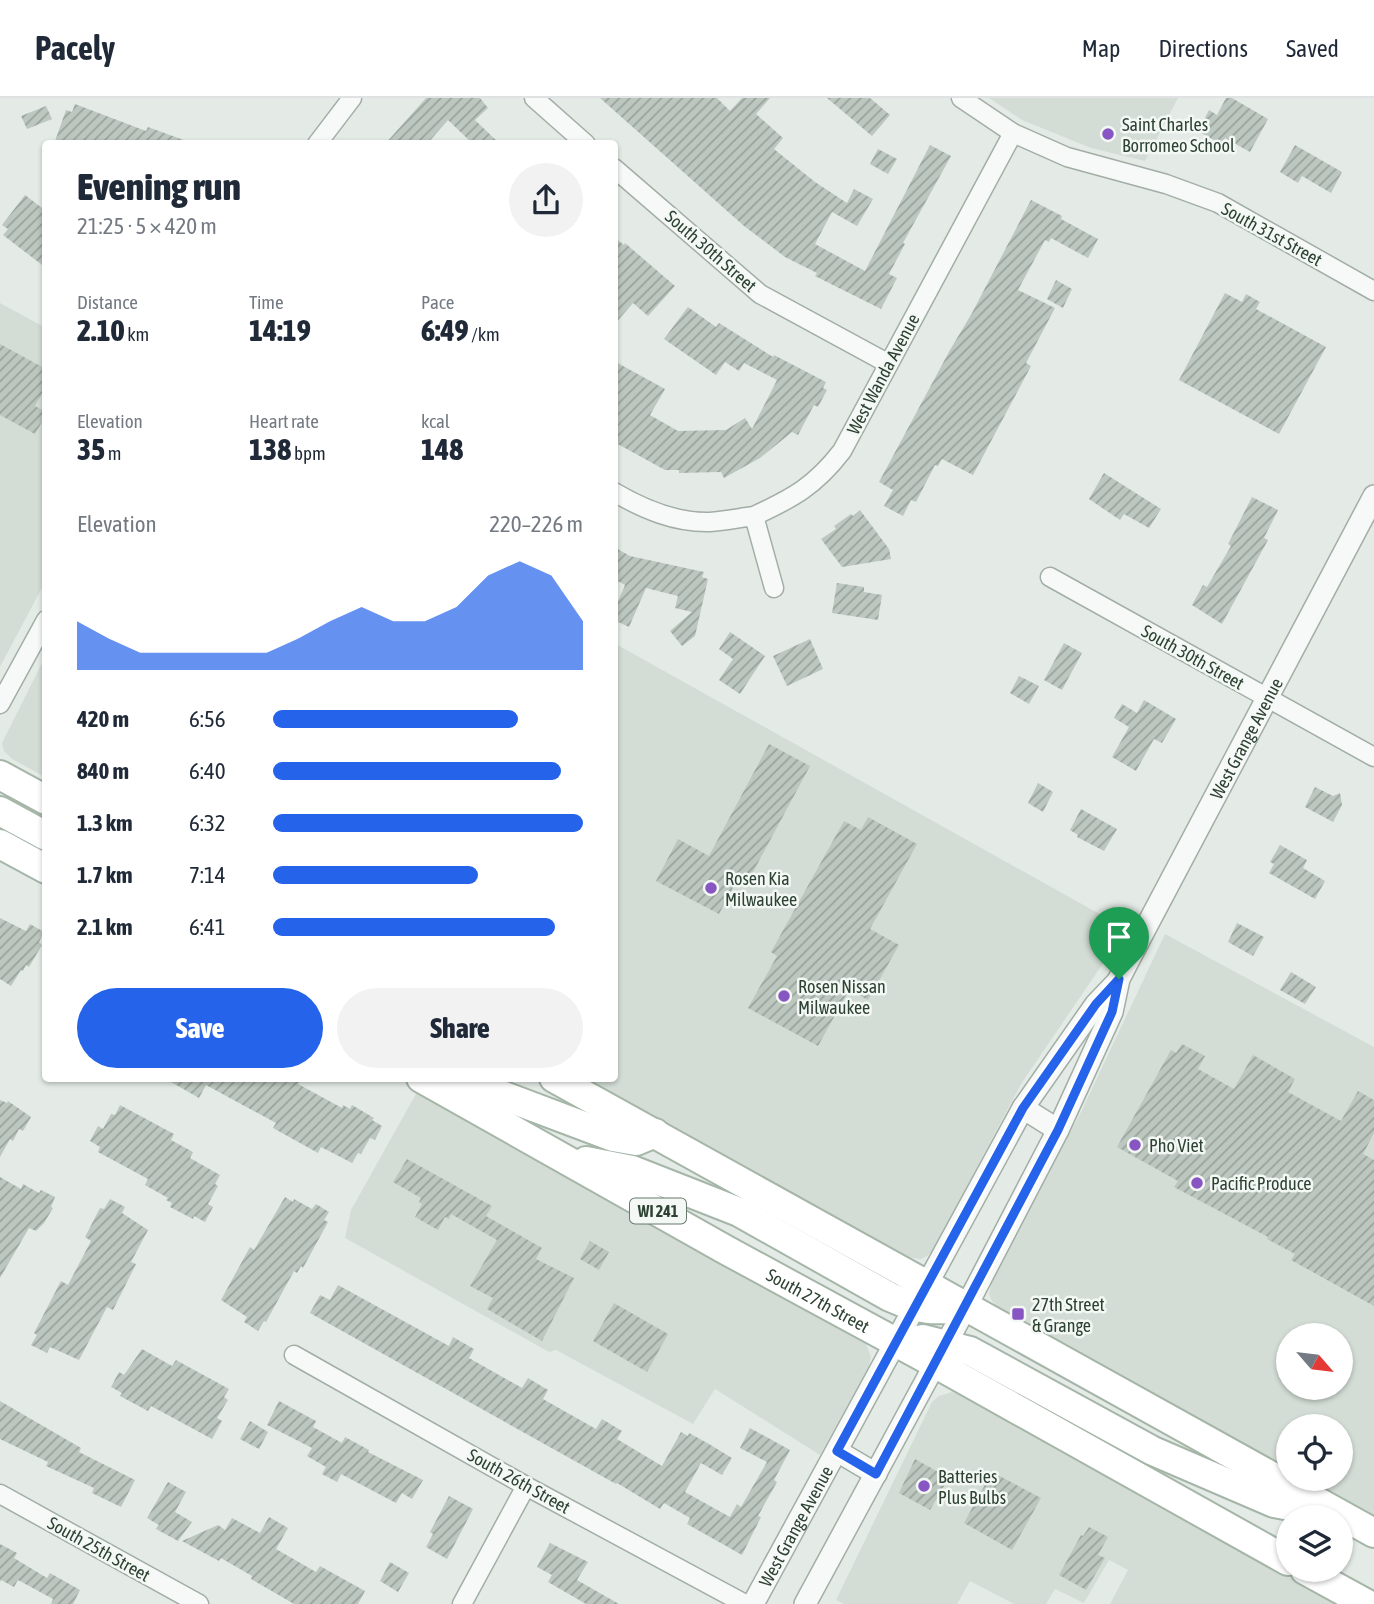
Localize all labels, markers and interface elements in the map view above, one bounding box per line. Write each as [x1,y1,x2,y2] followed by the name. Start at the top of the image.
[35,29,115,67] text: Pacely
[1082,35,1120,62] text: Map
[1158,35,1248,62] text: Directions
[1286,35,1339,62] text: Saved
[1122,114,1235,156] place label: Saint Charles Borromeo School
[1100,126,1116,142] marker: Saint Charles Borromeo School
[509,163,583,237] button: share
[77,165,241,208] text: Evening run
[1218,198,1326,270] street label: South 31st Street
[661,206,761,296] street label: South 30th Street
[77,213,217,239] text: 21:25 · 5 × 420 m
[77,291,138,313] text: Distance
[249,291,284,313] text: Time
[421,291,454,313] text: Pace
[842,310,924,438] street label: West Wanda Avenue
[77,313,125,347] text: 2.10
[249,313,311,347] text: 14:19
[421,313,469,347] text: 6:49
[125,323,149,345] text: km
[469,323,500,345] text: /km
[77,410,143,432] text: Elevation
[249,410,319,432] text: Heart rate
[421,410,450,432] text: kcal
[77,432,105,466] text: 35
[249,432,291,466] text: 138
[421,432,463,466] text: 148
[105,442,122,464] text: m
[291,442,326,464] text: bpm
[77,511,157,537] text: Elevation
[489,511,583,537] text: 220–226 m
[1138,620,1248,694] street label: South 30th Street
[1205,674,1287,802] street label: West Grange Avenue
[77,706,129,732] text: 420 m
[189,706,226,732] text: 6:56
[77,758,129,784] text: 840 m
[189,758,226,784] text: 6:40
[77,810,133,836] text: 1.3 km
[189,810,226,836] text: 6:32
[77,862,133,888] text: 1.7 km
[189,862,226,888] text: 7:14
[725,868,797,910] place label: Rosen Kia Milwaukee
[703,880,719,896] marker: Rosen Kia Milwaukee
[1089,907,1149,979] pin
[77,914,133,940] text: 2.1 km
[189,914,226,940] text: 6:41
[1100,918,1138,956] icon: arrive
[798,976,886,1018] place label: Rosen Nissan Milwaukee
[77,988,323,1068] button: Save
[337,988,583,1068] button: Share
[776,988,792,1004] marker: Rosen Nissan Milwaukee
[1149,1135,1204,1156] place label: Pho Viet
[1127,1137,1143,1153] marker: Pho Viet
[1211,1173,1312,1194] place label: Pacific Produce
[1189,1175,1205,1191] marker: Pacific Produce
[630,1198,686,1224] road number: WI 241
[763,1264,873,1336] street label: South 27th Street
[1032,1294,1105,1336] place label: 27th Street & Grange
[1010,1306,1026,1322] marker: 27th Street & Grange
[1276,1323,1353,1400] north arrow
[1276,1323,1353,1582] map controls
[1276,1414,1353,1491] button: locate
[464,1444,574,1518] street label: South 26th Street
[754,1462,837,1590] street label: West Grange Avenue
[938,1466,1006,1508] place label: Batteries Plus Bulbs
[916,1478,932,1494] marker: Batteries Plus Bulbs
[1276,1505,1353,1582] button: layers
[44,1512,154,1586] street label: South 25th Street

